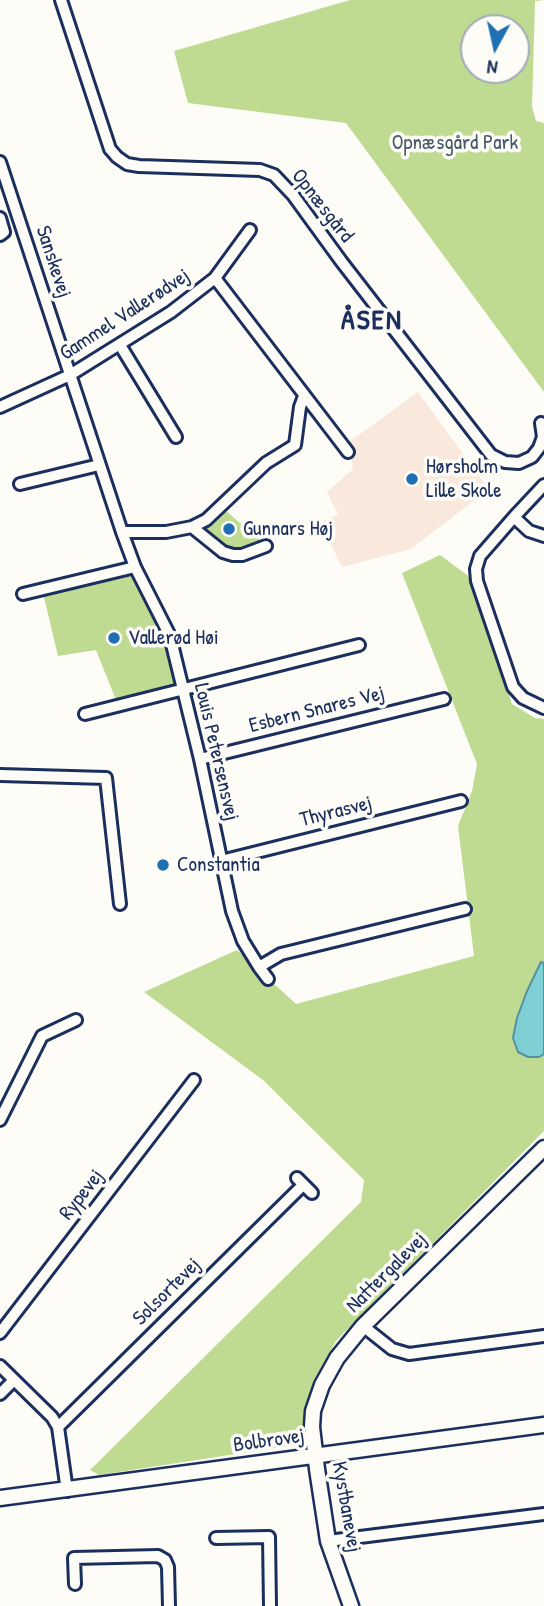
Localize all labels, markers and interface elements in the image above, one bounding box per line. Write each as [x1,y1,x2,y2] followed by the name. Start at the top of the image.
[460,14,530,84] north arrow
[486,54,499,81] text: N
[392,130,518,156] park label: Opnæsgård Park
[285,164,359,248] street label: Opnæsgård
[30,223,76,301] street label: Sanskevej
[55,264,195,366] street label: Gammel Vallerødvej
[342,305,402,339] district label: ÅSEN
[426,454,502,504] place label: Hørsholm Lille Skole
[404,471,420,487] marker: Hørsholm Lille Skole
[243,516,333,542] place label: Gunnars Høj
[221,521,237,537] marker: Gunnars Høj
[128,625,219,651] place label: Vallerød Høi
[106,630,122,646] marker: Vallerød Høi
[188,681,244,823] street label: Louis Petersensvej
[247,681,387,739] street label: Esbern Snares Vej
[297,791,375,833] street label: Thyrasvej
[177,852,260,878] place label: Constantia
[155,857,171,873] marker: Constantia
[54,1165,110,1225] street label: Rypevej
[341,1227,433,1319] street label: Nattergalevej
[128,1253,206,1331] street label: Solsortevej
[232,1424,306,1458] street label: Bolbrovej
[326,1460,366,1554] street label: Kystbanevej

